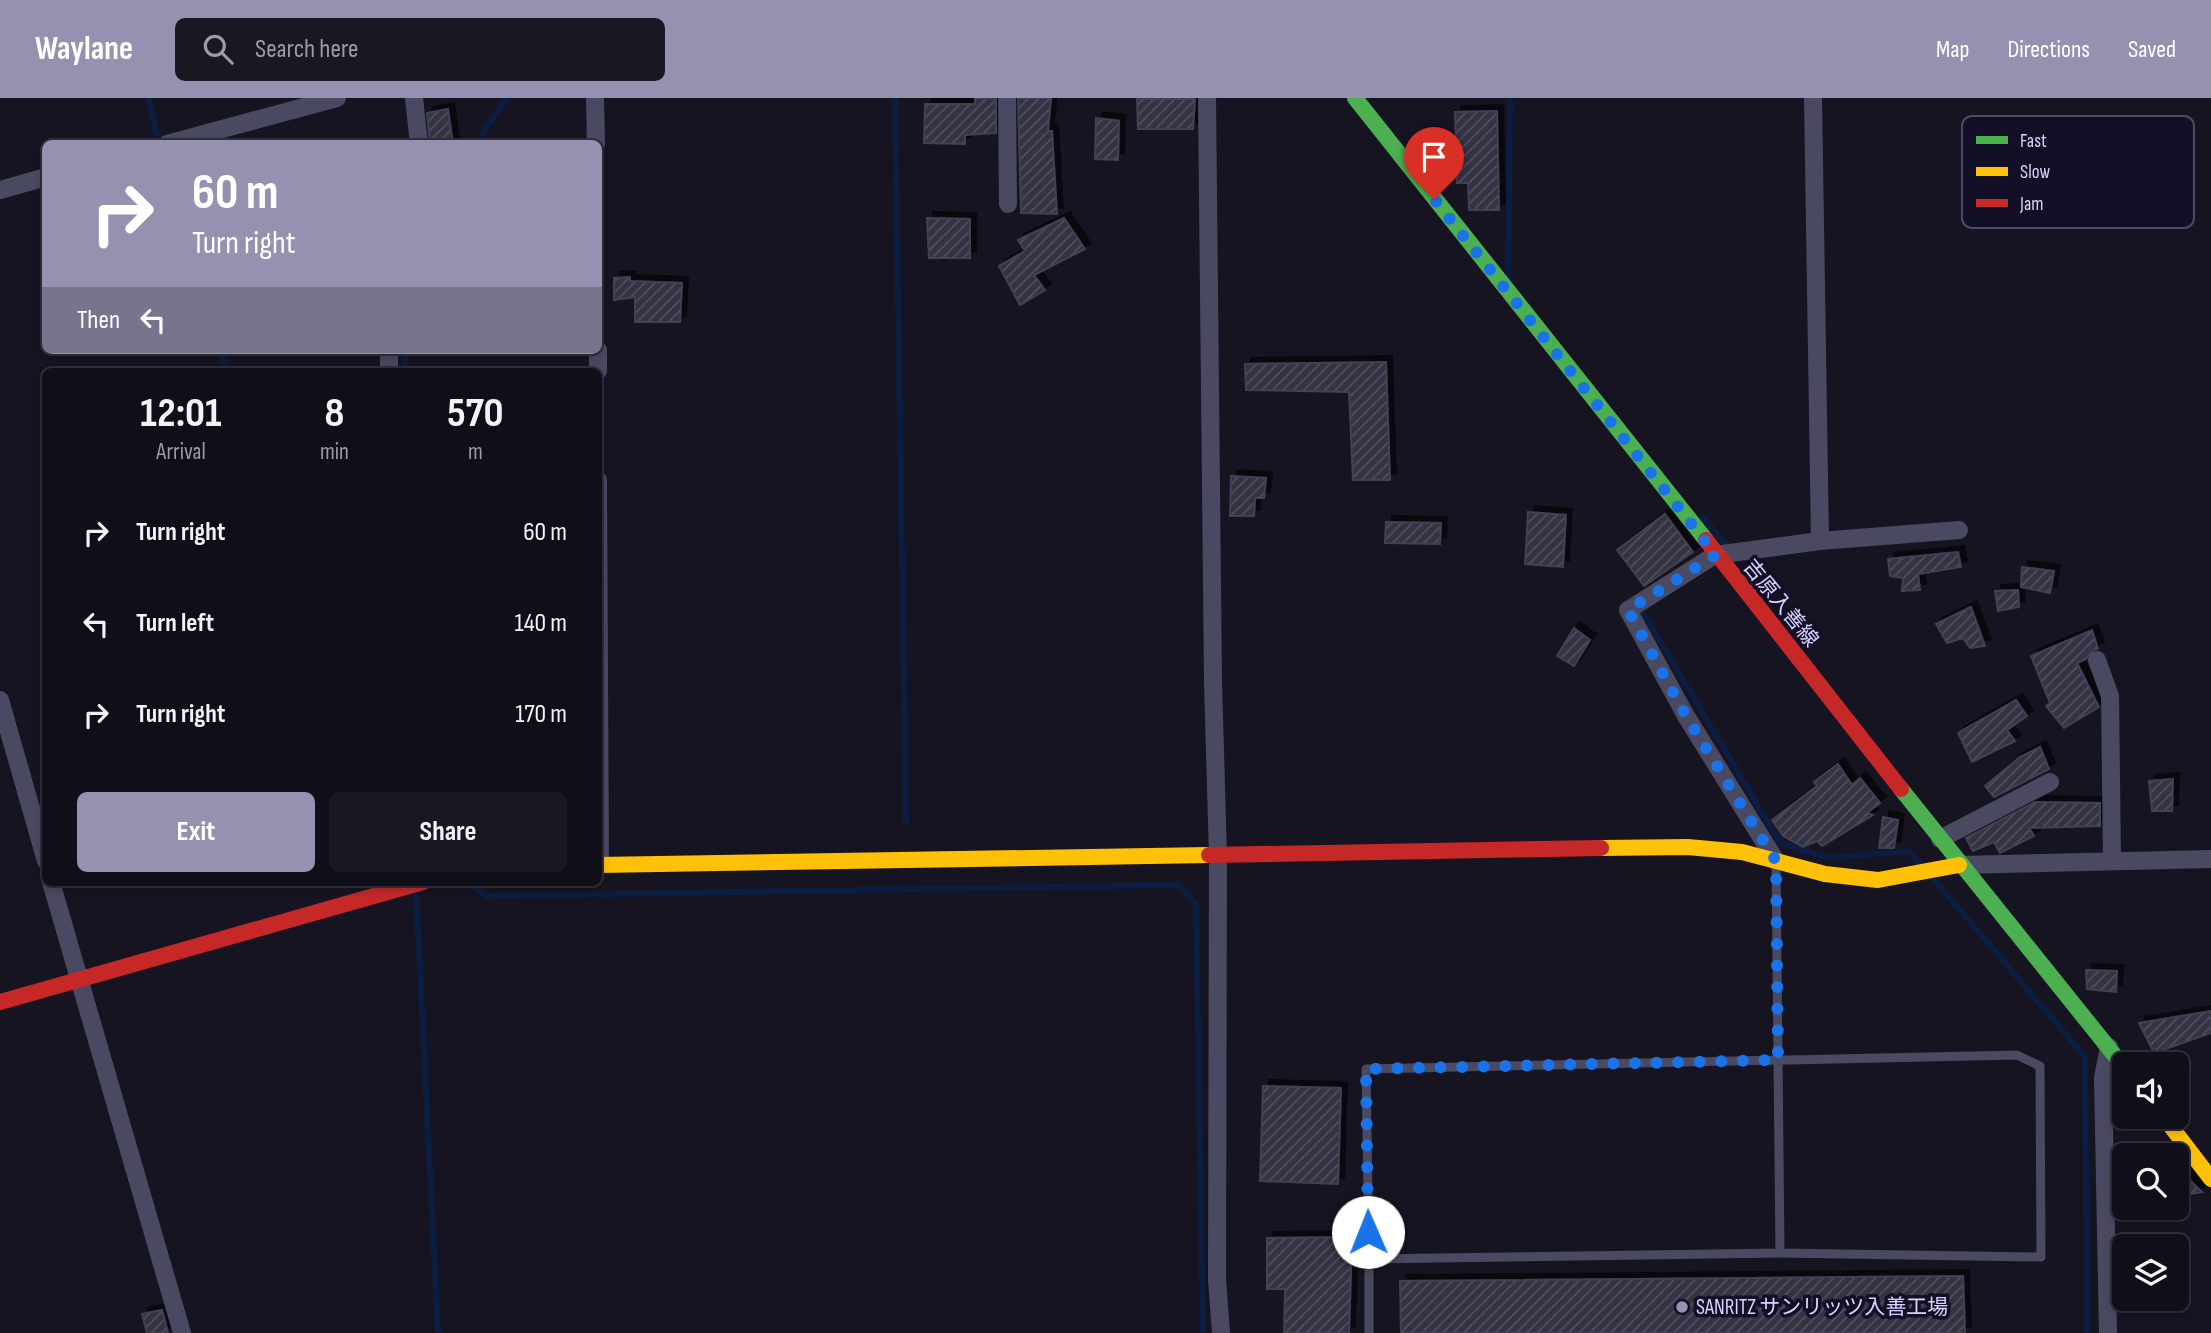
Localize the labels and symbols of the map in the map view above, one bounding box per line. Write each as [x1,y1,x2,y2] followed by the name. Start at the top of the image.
[1962,116,2194,228] legend
[1404,127,1464,199] pin
[2020,130,2047,153] text: Fast
[2020,161,2050,184] text: Slow
[2019,193,2043,216] text: Jam
[1738,555,1823,652] street label: 吉原入善線
[1331,1195,1405,1269] position arrow
[1696,1295,1948,1320] place label: SANRITZ サンリッツ入善工場
[1674,1299,1690,1315] marker: SANRITZ サンリッツ入善工場

